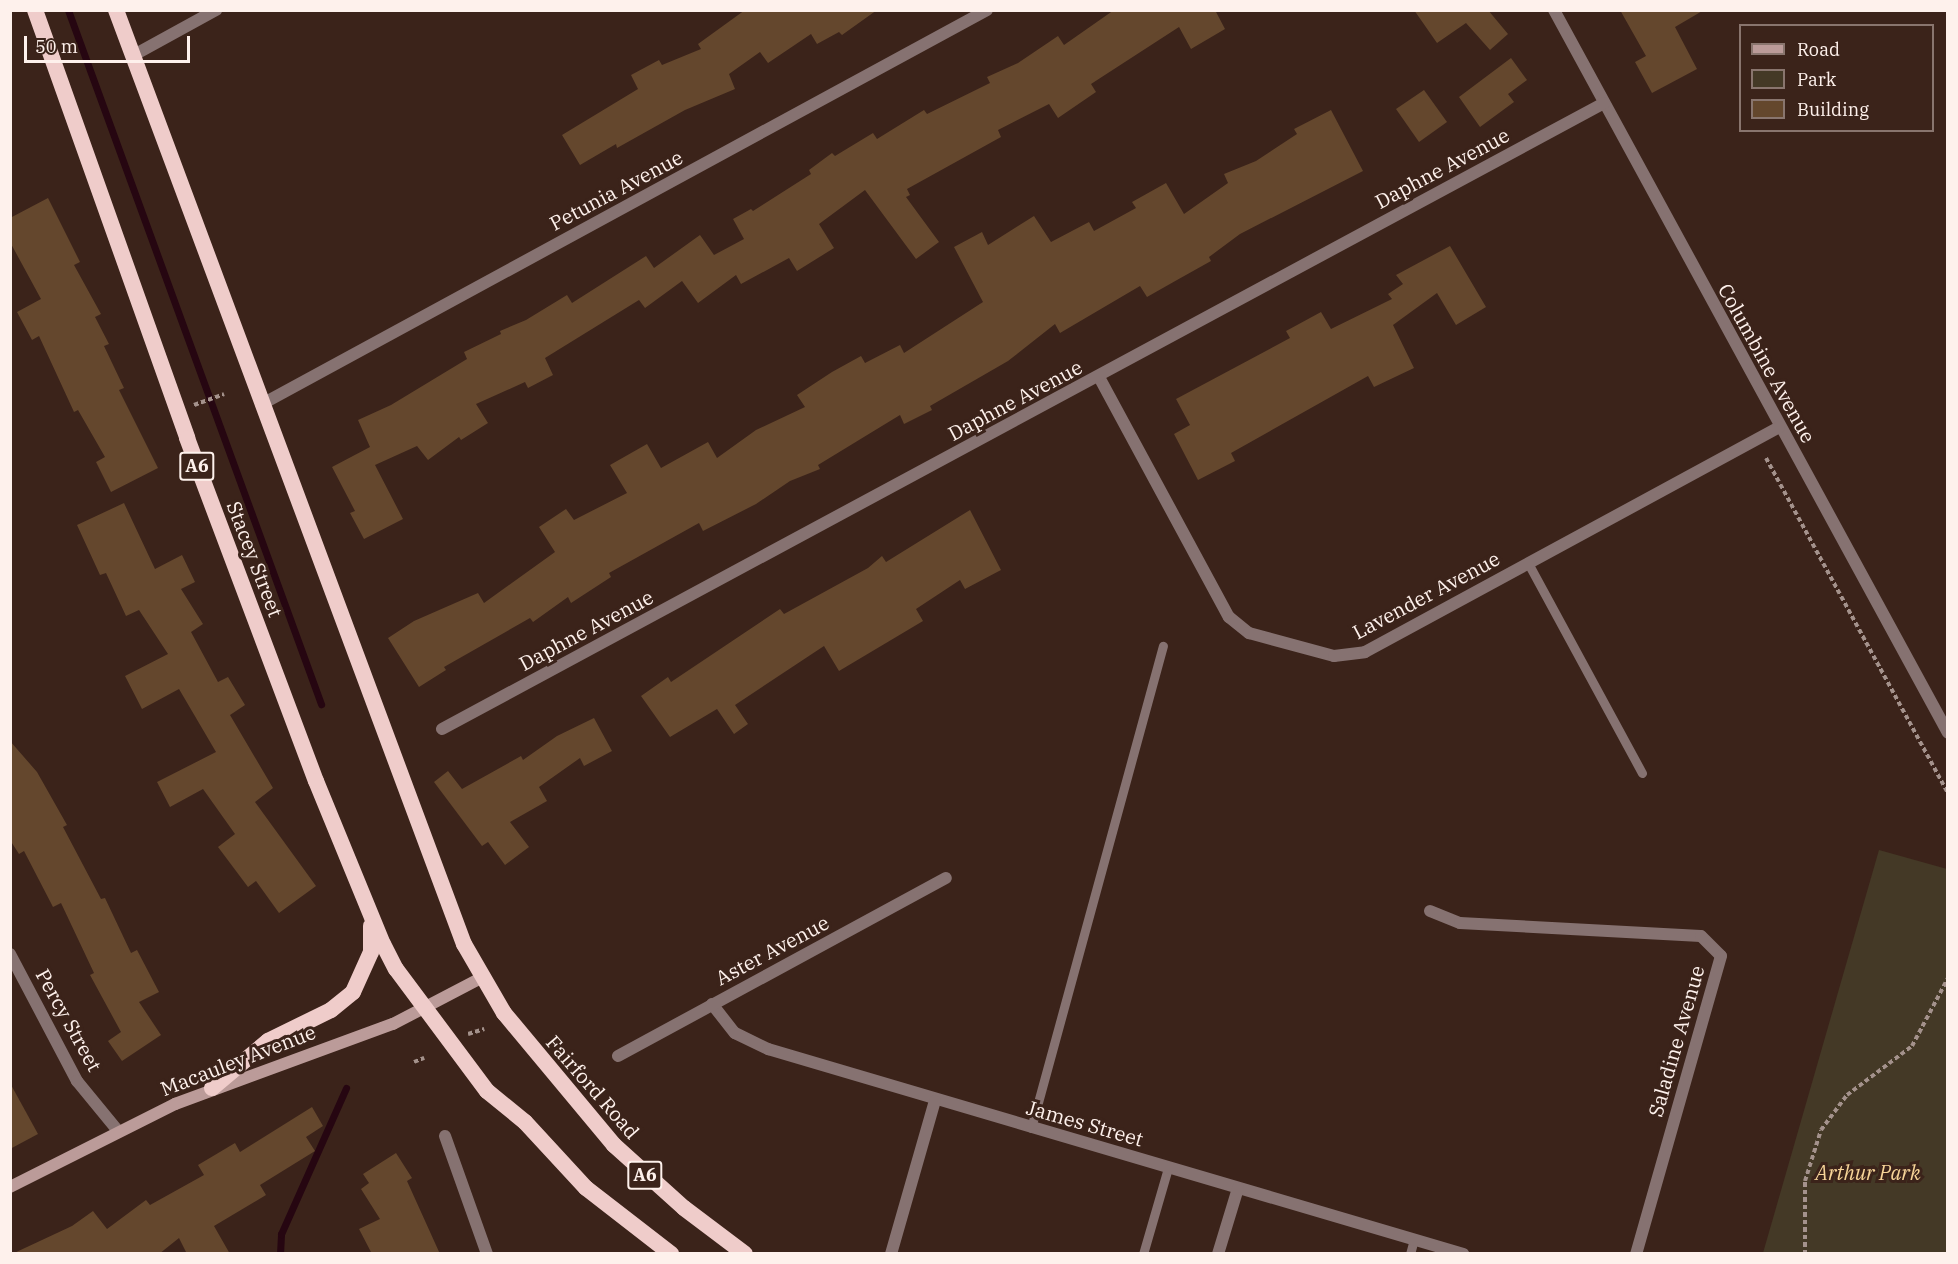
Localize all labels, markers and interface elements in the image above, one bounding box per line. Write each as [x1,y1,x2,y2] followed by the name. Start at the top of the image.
[27,24,194,62] scale bar
[1739,24,1934,132] legend
[35,35,78,58] text: 50 m
[1797,38,1840,61] text: Road
[1797,68,1836,91] text: Park
[1797,98,1869,121] text: Building
[1371,123,1513,213] street label: Daphne Avenue
[545,145,687,235] street label: Petunia Avenue
[1713,279,1821,447] street label: Columbine Avenue
[944,355,1086,445] street label: Daphne Avenue
[179,451,215,481] road number: A6
[222,498,288,620] street label: Stacey Street
[1348,546,1504,644] street label: Lavender Avenue
[515,585,657,675] street label: Daphne Avenue
[711,910,833,990] street label: Aster Avenue
[1643,962,1709,1120] street label: Saladine Avenue
[31,965,107,1075] street label: Percy Street
[157,1019,319,1101] street label: Macauley Avenue
[541,1030,645,1144] street label: Fairford Road
[1024,1095,1146,1151] street label: James Street
[627,1160,663,1190] road number: A6
[1815,1160,1921,1184] park label: Arthur Park

